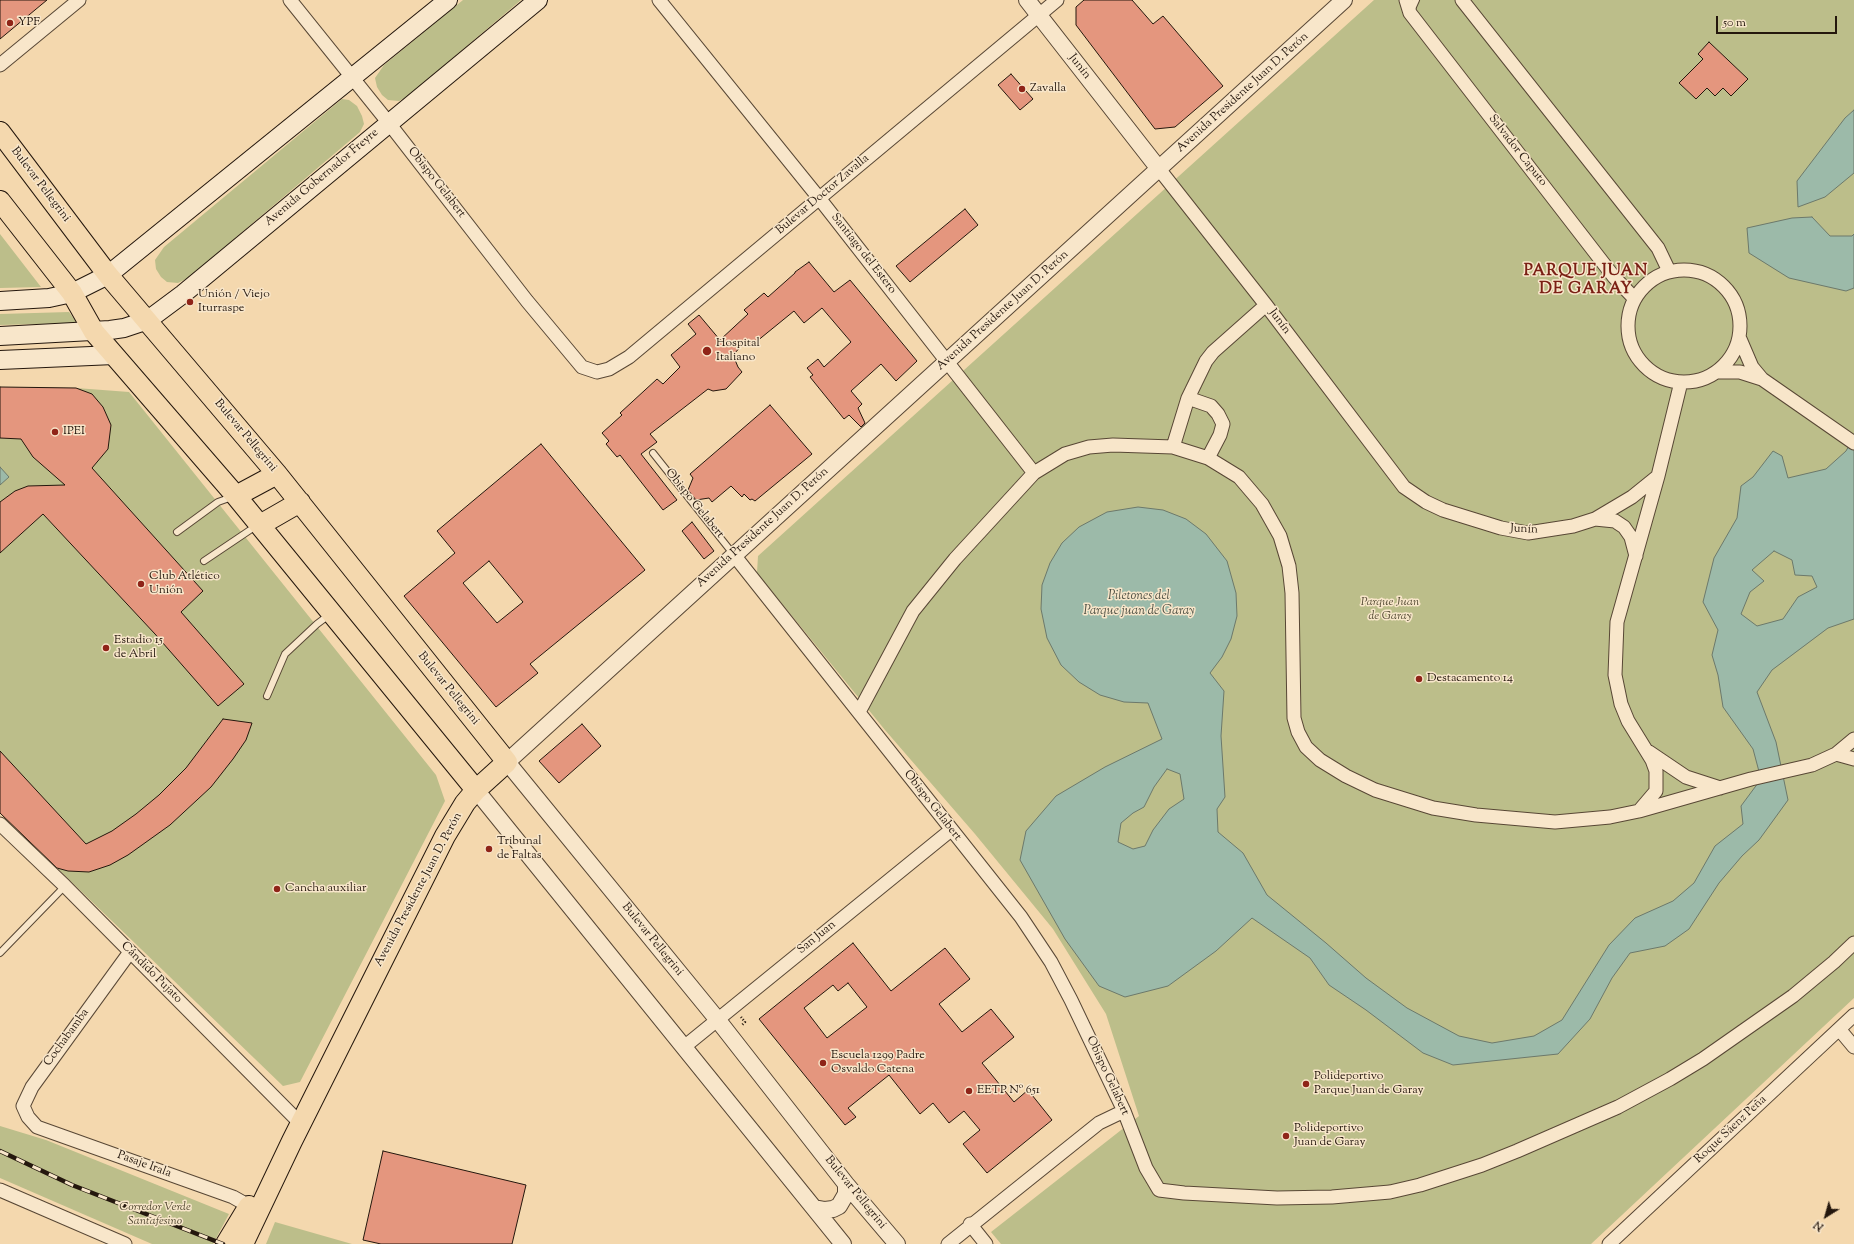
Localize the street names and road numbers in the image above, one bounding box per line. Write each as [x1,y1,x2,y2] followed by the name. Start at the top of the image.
[1174,30,1312,156] street label: Avenida Presidente Juan D. Perón
[1065,52,1093,82] street label: Junín
[1485,112,1549,190] street label: Salvador Caputo
[262,126,382,230] street label: Avenida Gobernador Freyre
[7,145,73,225] street label: Bulevar Pellegrini
[404,145,468,221] street label: Obispo Gelabert
[774,152,872,238] street label: Bulevar Doctor Zavalla
[827,211,899,297] street label: Santiago del Estero
[934,248,1072,374] street label: Avenida Presidente Juan D. Perón
[1265,306,1293,338] street label: Junín
[211,397,279,475] street label: Bulevar Pellegrini
[694,465,832,591] street label: Avenida Presidente Juan D. Perón
[661,466,727,542] street label: Obispo Gelabert
[1510,522,1538,538] street label: Junín
[414,649,482,729] street label: Bulevar Pellegrini
[900,768,964,844] street label: Obispo Gelabert
[372,810,466,970] street label: Avenida Presidente Juan D. Perón
[618,900,686,980] street label: Bulevar Pellegrini
[795,918,839,958] street label: San Juan
[117,939,185,1007] street label: Cándido Pujato
[41,1006,93,1070] street label: Cochabamba
[1082,1034,1132,1118] street label: Obispo Gelabert
[1692,1093,1770,1167] street label: Roque Sáenz Peña
[115,1149,173,1181] street label: Pasaje Irala
[821,1153,889,1233] street label: Bulevar Pellegrini

